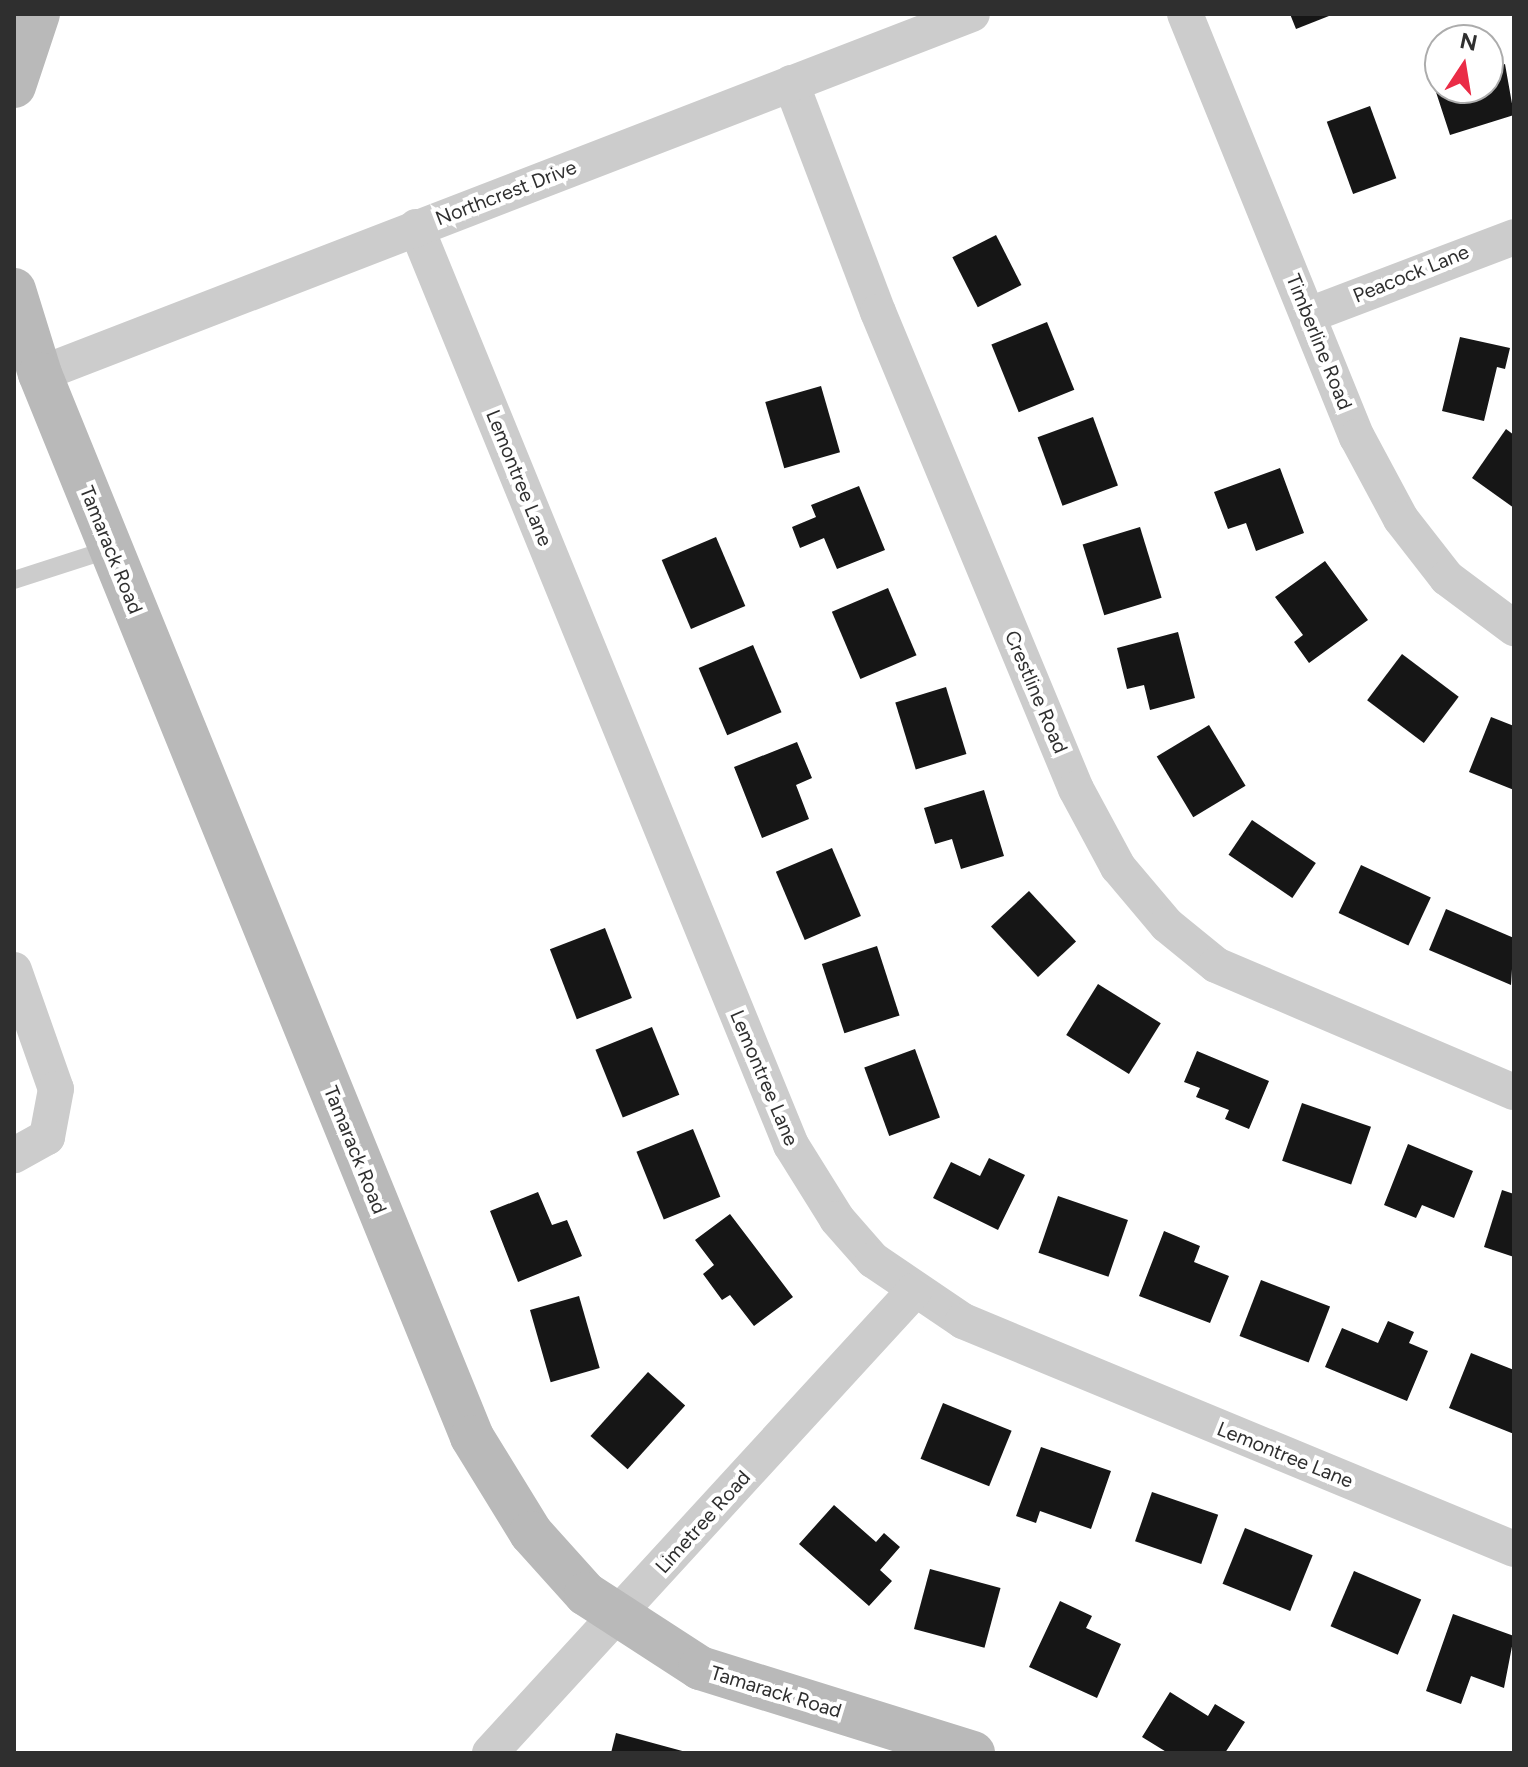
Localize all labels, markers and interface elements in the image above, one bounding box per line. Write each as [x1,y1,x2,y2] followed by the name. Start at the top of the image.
[1424,24,1504,104] north arrow
[1458,27,1480,57] text: N
[432,155,580,231] street label: Northcrest Drive
[1349,240,1473,308] street label: Peacock Lane
[1281,271,1357,413] street label: Timberline Road
[481,406,557,550] street label: Lemontree Lane
[74,483,148,617] street label: Tamarack Road
[999,627,1073,757] street label: Crestline Road
[725,1007,803,1149] street label: Lemontree Lane
[318,1083,392,1217] street label: Tamarack Road
[1213,1417,1357,1493] street label: Lemontree Lane
[651,1466,755,1578] street label: Limetree Road
[708,1661,844,1723] street label: Tamarack Road

